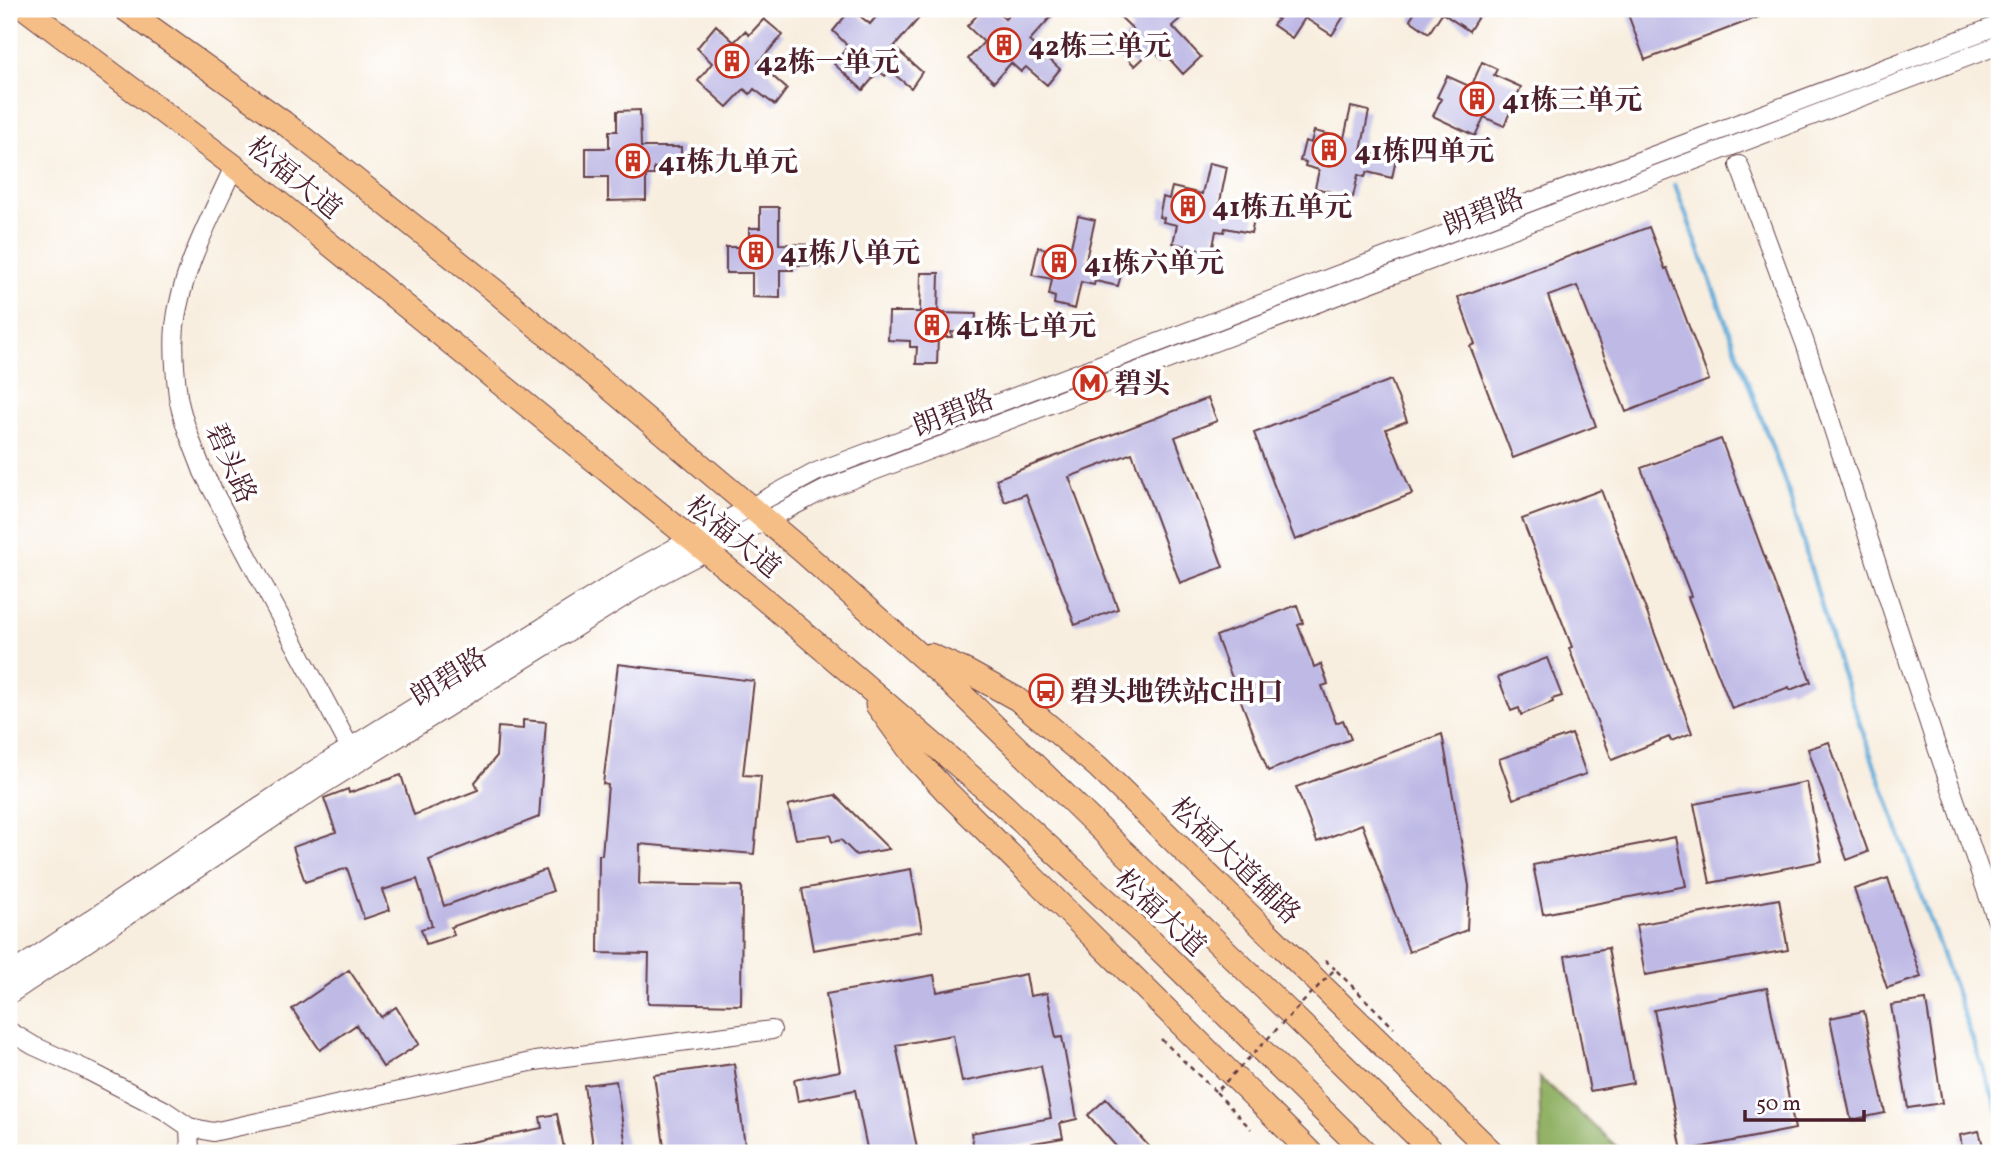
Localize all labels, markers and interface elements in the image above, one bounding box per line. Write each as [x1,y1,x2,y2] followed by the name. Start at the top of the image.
[985,26,1023,64] building icon: 42栋三单元
[1028,28,1172,67] place label: 42栋三单元
[713,42,751,80] building icon: 42栋一单元
[756,44,900,83] place label: 42栋一单元
[1458,80,1496,118] building icon: 41栋三单元
[1502,82,1642,121] place label: 41栋三单元
[238,129,349,229] street label: 松福大道
[1310,131,1348,169] building icon: 41栋四单元
[1354,133,1494,172] place label: 41栋四单元
[614,142,652,180] building icon: 41栋九单元
[658,144,798,183] place label: 41栋九单元
[1438,180,1530,247] street label: 朗碧路
[1169,187,1207,225] building icon: 41栋五单元
[1212,189,1352,228] place label: 41栋五单元
[737,233,775,271] building icon: 41栋八单元
[780,235,920,274] place label: 41栋八单元
[1040,243,1078,281] building icon: 41栋六单元
[1084,245,1224,284] place label: 41栋六单元
[913,306,951,344] building icon: 41栋七单元
[956,308,1096,347] place label: 41栋七单元
[1071,364,1109,402] metro station icon: 碧头
[1114,366,1170,405] place label: 碧头
[908,381,1000,448] street label: 朗碧路
[195,418,265,510] street label: 碧头路
[677,488,788,588] street label: 松福大道
[403,639,495,717] street label: 朗碧路
[1027,672,1065,710] bus stop icon: 碧头地铁站C出口
[1070,674,1284,713] place label: 碧头地铁站C出口
[1160,789,1308,934] street label: 松福大道辅路
[1105,861,1214,966] street label: 松福大道
[1745,1078,1864,1122] scale bar
[1756,1090,1801,1119] text: 50 m

